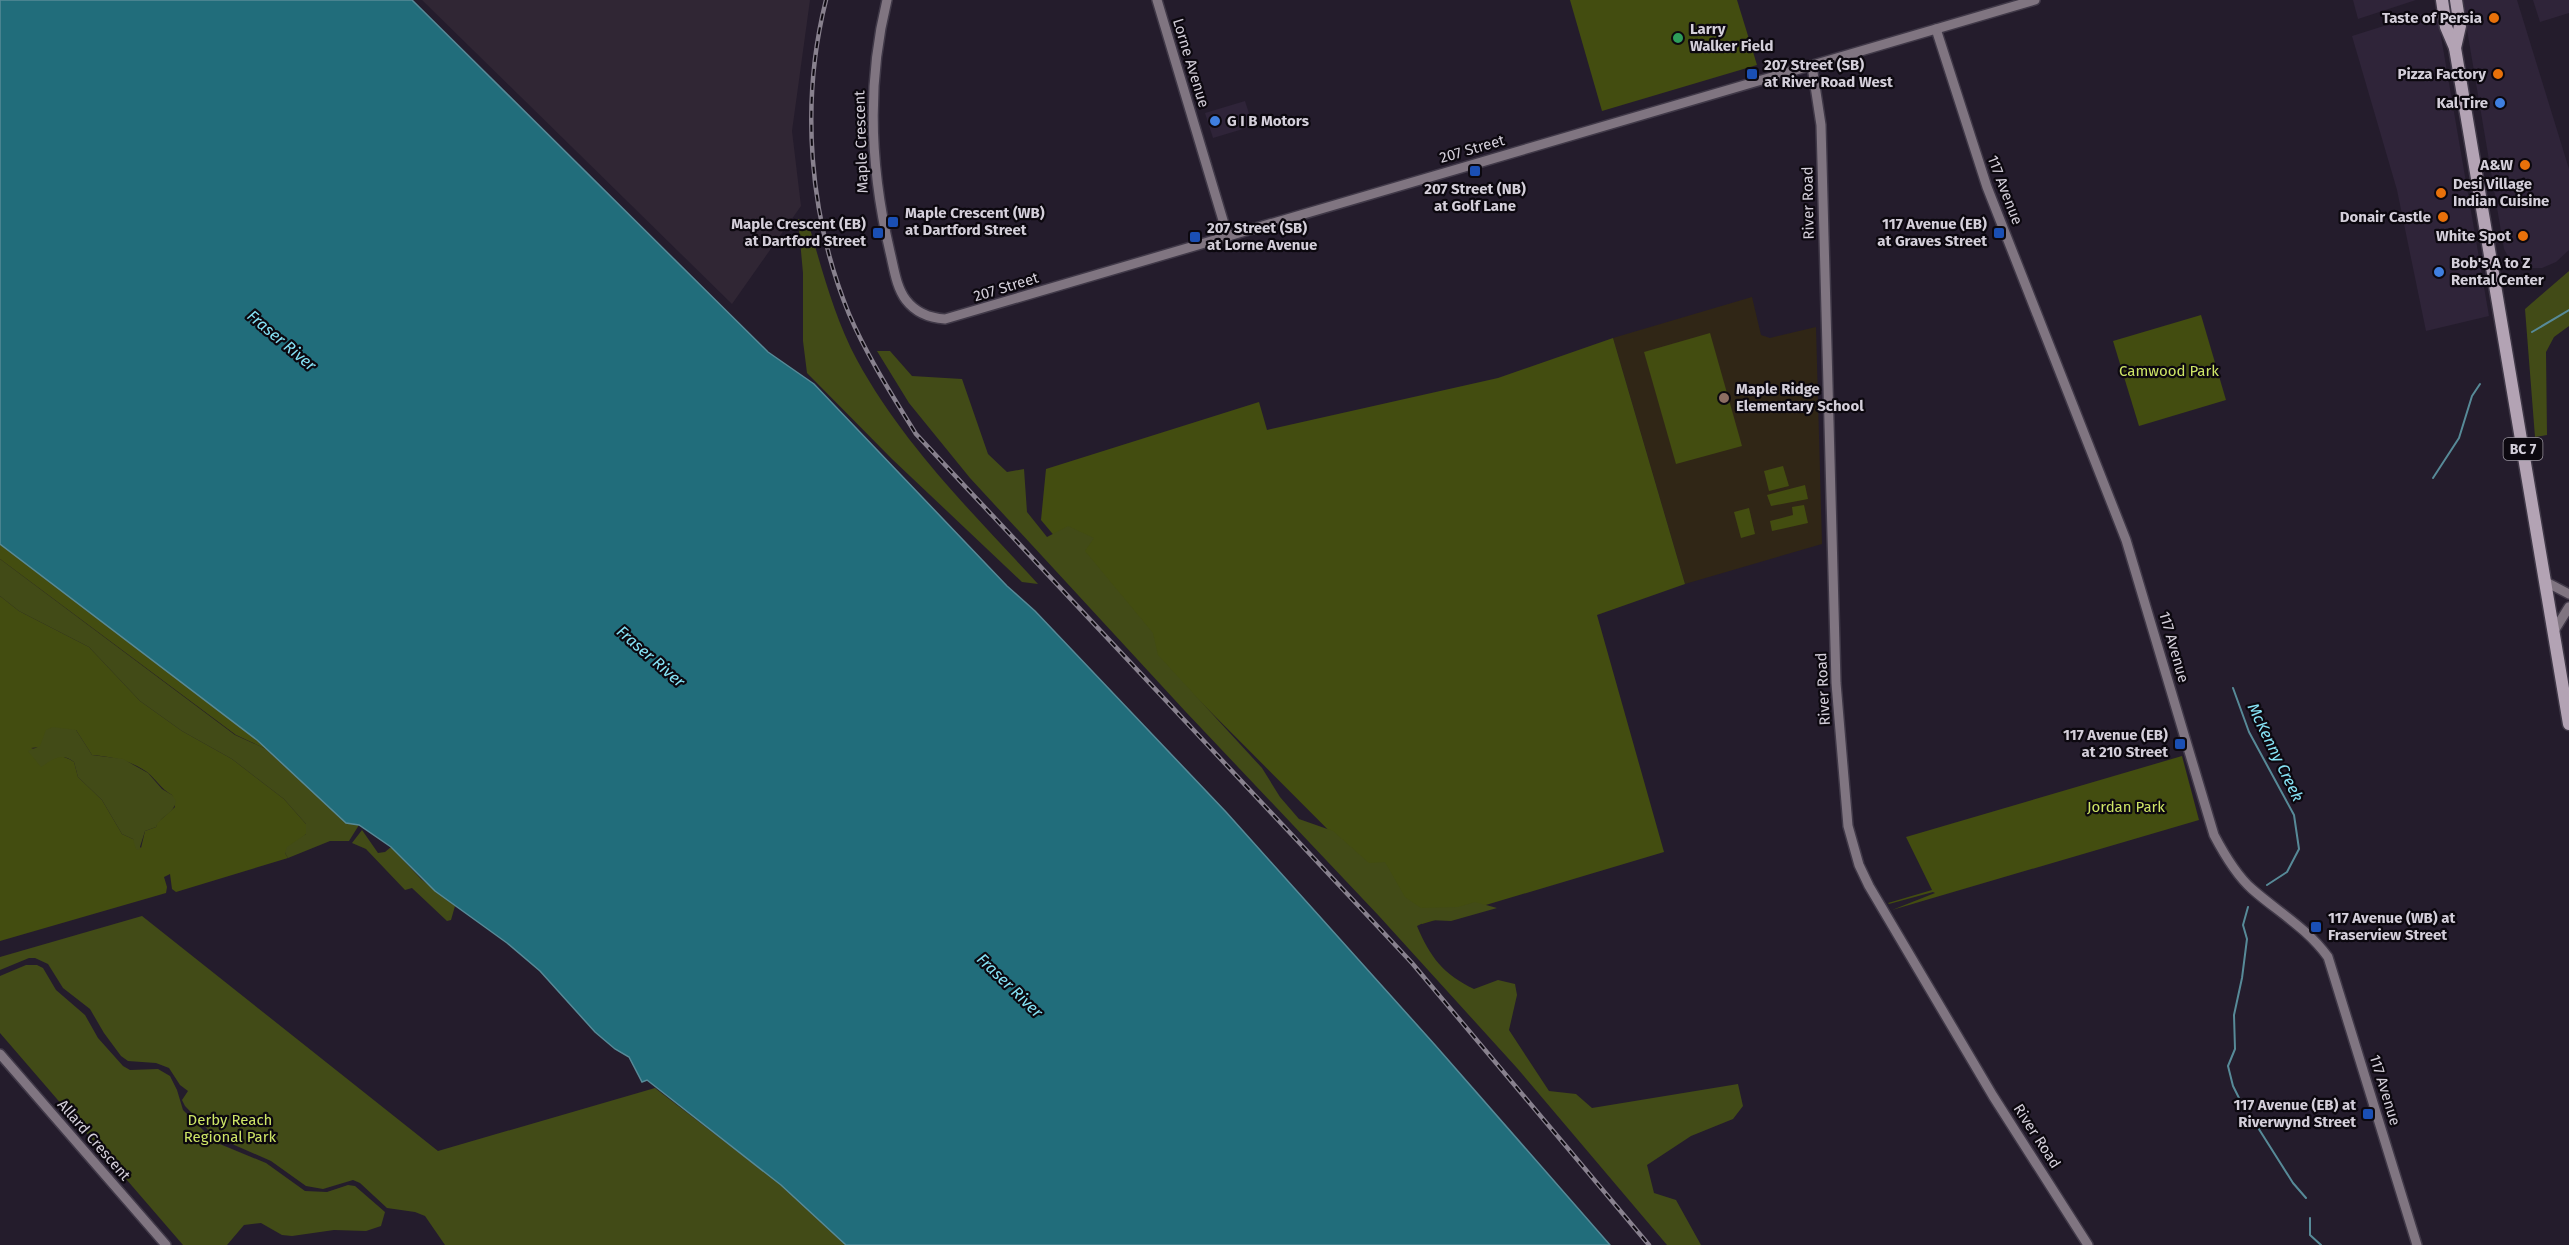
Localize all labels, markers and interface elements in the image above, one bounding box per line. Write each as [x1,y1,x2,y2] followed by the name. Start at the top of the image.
[2382,9,2482,27] place label: Taste of Persia
[2487,11,2501,25] marker: Taste of Persia
[1169,16,1213,110] street label: Lorne Avenue
[1690,20,1773,55] place label: Larry Walker Field
[1671,31,1685,45] marker: Larry Walker Field
[1764,56,1893,91] place label: 207 Street (SB) at River Road West
[2398,65,2486,83] place label: Pizza Factory
[1745,67,1759,81] marker: 207 Street (SB) at River Road West
[2491,67,2505,81] marker: Pizza Factory
[850,90,872,194] street label: Maple Crescent
[2436,94,2488,112] place label: Kal Tire
[2493,96,2507,110] marker: Kal Tire
[1227,112,1309,130] place label: G I B Motors
[1208,114,1222,128] marker: G I B Motors
[1437,131,1507,167] street label: 207 Street
[1983,153,2027,227] street label: 117 Avenue
[2479,156,2513,174] place label: A&W
[2518,158,2532,172] marker: A&W
[1468,164,1482,178] marker: 207 Street (NB) at Golf Lane
[1798,166,1818,240] street label: River Road
[2453,175,2549,210] place label: Desi Village Indian Cuisine
[1424,180,1526,215] place label: 207 Street (NB) at Golf Lane
[2434,186,2448,200] marker: Desi Village Indian Cuisine
[905,204,1045,239] place label: Maple Crescent (WB) at Dartford Street
[2340,208,2431,226] place label: Donair Castle
[2436,210,2450,224] marker: Donair Castle
[731,215,866,250] place label: Maple Crescent (EB) at Dartford Street
[886,215,900,229] marker: Maple Crescent (WB) at Dartford Street
[1877,215,1987,250] place label: 117 Avenue (EB) at Graves Street
[1207,219,1317,254] place label: 207 Street (SB) at Lorne Avenue
[871,226,885,240] marker: Maple Crescent (EB) at Dartford Street
[1992,226,2006,240] marker: 117 Avenue (EB) at Graves Street
[2436,227,2511,245] place label: White Spot
[2516,229,2530,243] marker: White Spot
[1188,230,1202,244] marker: 207 Street (SB) at Lorne Avenue
[2451,254,2545,289] place label: Bob's A to Z Rental Center
[2432,265,2446,279] marker: Bob's A to Z Rental Center
[971,268,1041,305] street label: 207 Street
[243,306,321,375] water label: Fraser River
[2119,362,2219,380] park label: Camwood Park
[1736,380,1864,415] place label: Maple Ridge Elementary School
[1717,391,1731,405] marker: Maple Ridge Elementary School
[2504,438,2542,460] road number: BC 7
[2155,609,2193,685] street label: 117 Avenue
[613,622,689,692] water label: Fraser River
[1812,652,1834,726] street label: River Road
[2244,700,2308,805] water label: McKenny Creek
[2063,726,2168,761] place label: 117 Avenue (EB) at 210 Street
[2173,737,2187,751] marker: 117 Avenue (EB) at 210 Street
[2087,798,2165,816] park label: Jordan Park
[2328,909,2455,944] place label: 117 Avenue (WB) at Fraserview Street
[2309,920,2323,934] marker: 117 Avenue (WB) at Fraserview Street
[973,949,1047,1022] water label: Fraser River
[2366,1052,2404,1128] street label: 117 Avenue
[54,1096,135,1185] street label: Allard Crescent
[2234,1096,2356,1131] place label: 117 Avenue (EB) at Riverwynd Street
[2010,1100,2064,1172] street label: River Road
[2361,1107,2375,1121] marker: 117 Avenue (EB) at Riverwynd Street
[184,1111,277,1146] park label: Derby Reach Regional Park

